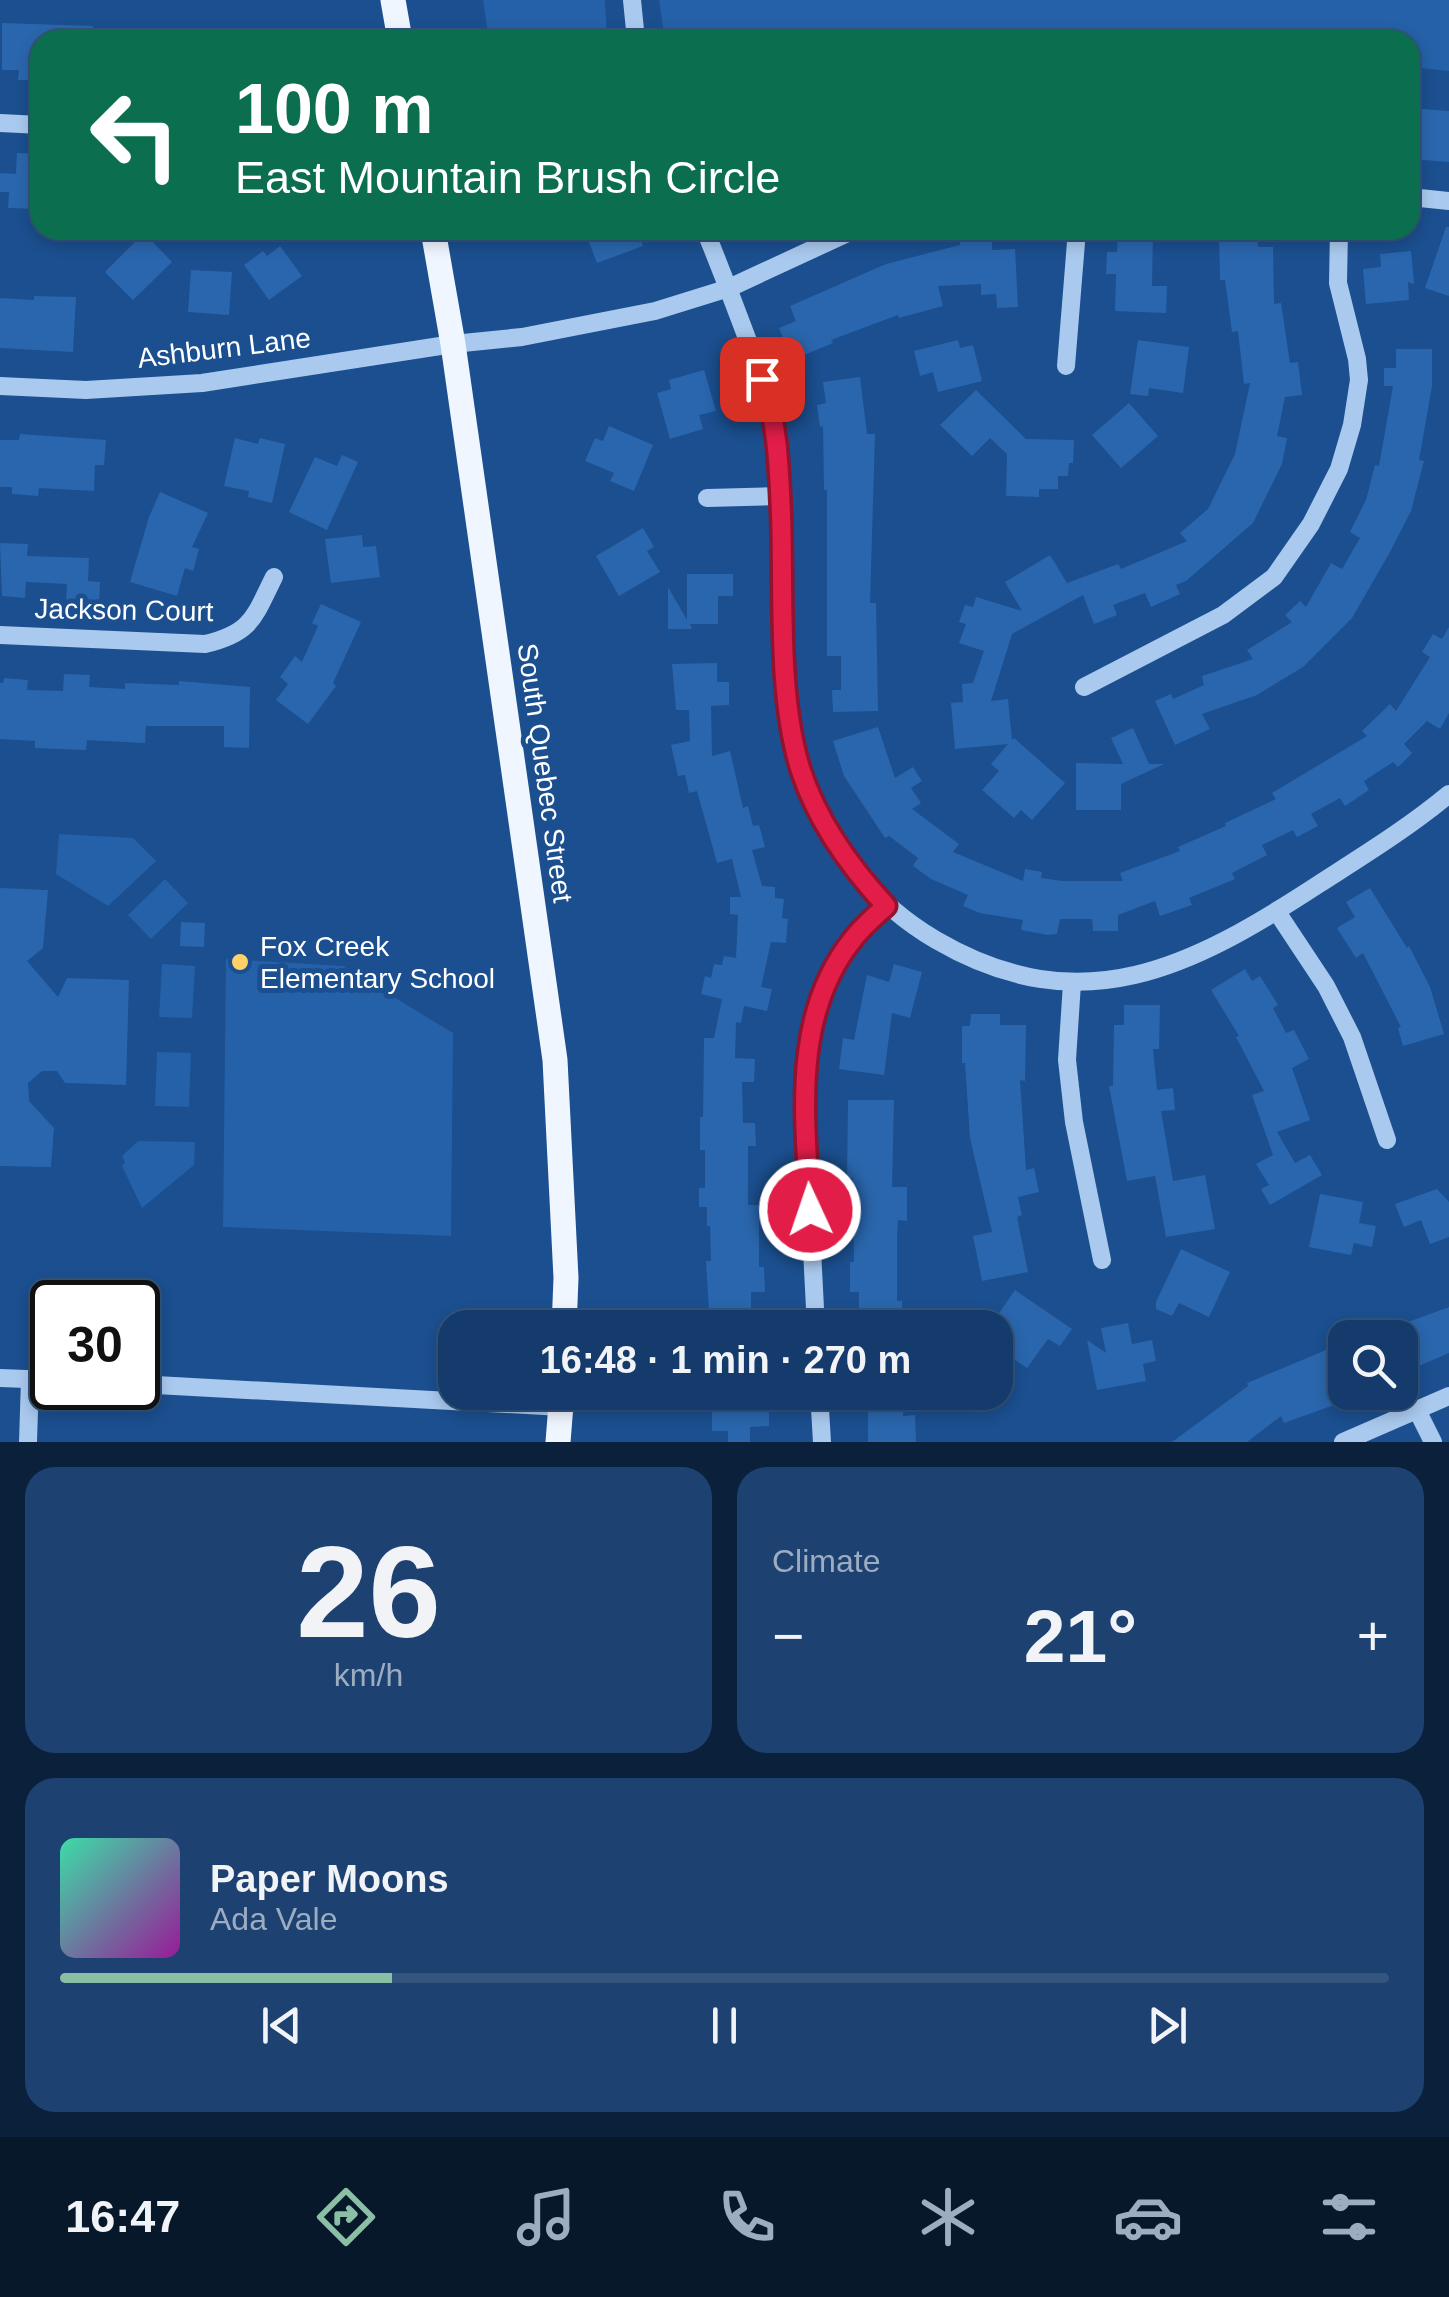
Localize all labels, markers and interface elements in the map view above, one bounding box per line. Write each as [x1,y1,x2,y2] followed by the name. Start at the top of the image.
[70,70,200,200] icon: left
[235,70,433,148] text: 100 m
[235,152,780,203] text: East Mountain Brush Circle
[136,322,312,374] street label: Ashburn Lane
[720,337,805,422] pin
[735,352,790,407] icon: arrive
[34,593,214,627] street label: Jackson Court
[511,641,579,905] street label: South Quebec Street
[260,931,495,994] place label: Fox Creek Elementary School
[229,951,251,973] marker: Fox Creek Elementary School
[758,1158,862,1262] position arrow
[30,1280,160,1410] speed limit sign: 30
[1328,1320,1418,1410] map controls
[1328,1320,1418,1410] button: search
[540,1339,911,1381] text: 16:48 · 1 min · 270 m
[296,1519,441,1665] text: 26
[772,1543,880,1579] text: Climate
[1024,1594,1137,1678] text: 21°
[772,1605,804,1667] text: −
[1357,1605,1389,1667] text: +
[334,1657,403,1693] text: km/h
[210,1858,449,1900] text: Paper Moons
[210,1901,338,1937] text: Ada Vale
[254,1998,309,2053] icon: previous
[697,1998,752,2053] icon: pause
[1140,1998,1195,2053] icon: next
[311,2182,381,2252] icon: directions
[511,2182,581,2252] icon: music
[712,2182,782,2252] icon: phone
[913,2182,983,2252] icon: climate
[1113,2182,1183,2252] icon: car
[1314,2182,1384,2252] icon: filters
[65,2191,180,2242] text: 16:47

